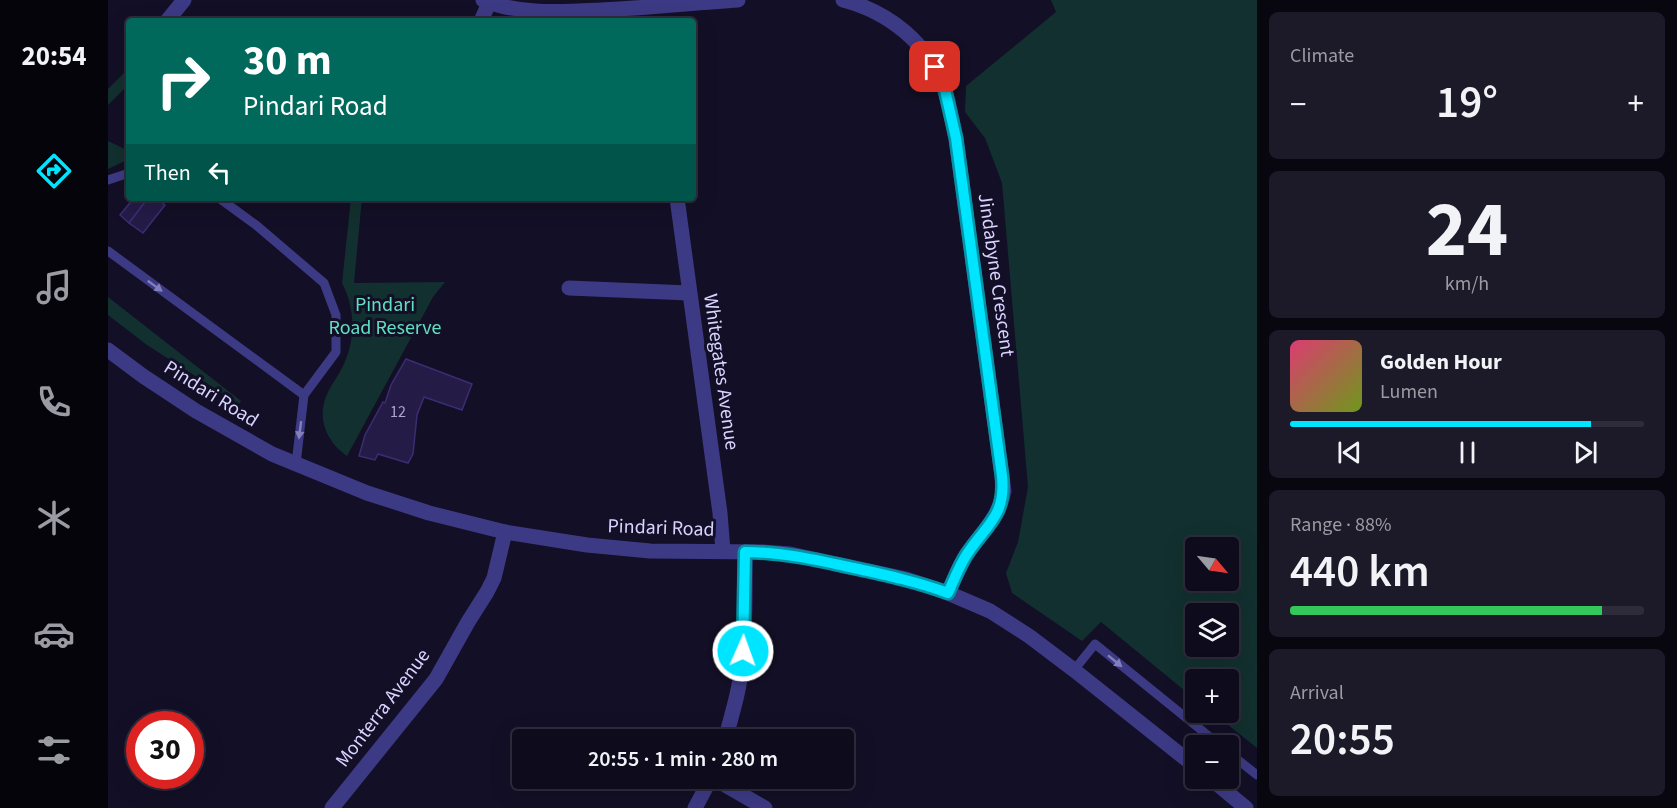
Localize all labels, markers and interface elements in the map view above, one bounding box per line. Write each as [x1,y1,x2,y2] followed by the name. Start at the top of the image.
[243,31,332,91] text: 30 m
[21,37,87,76] text: 20:54
[909,41,960,92] pin
[144,42,222,120] icon: right
[1290,42,1354,70] text: Climate
[918,50,951,83] icon: arrive
[1436,71,1498,135] text: 19°
[1290,81,1306,128] text: −
[1628,81,1644,128] text: +
[243,87,388,126] text: Pindari Road
[33,150,75,192] icon: directions
[203,156,236,189] icon: left
[144,157,191,189] text: Then
[1426,175,1508,286] text: 24
[971,192,1021,359] street label: Jindabyne Crescent
[33,266,75,308] icon: music
[1445,270,1489,298] text: km/h
[147,280,163,292] one-way arrow
[329,291,442,342] park label: Pindari Road Reserve
[696,292,746,452] street label: Whitegates Avenue
[1380,346,1502,378] text: Golden Hour
[158,354,264,434] street label: Pindari Road
[1380,378,1438,406] text: Lumen
[33,381,75,423] icon: phone
[390,401,406,423] house number: 12
[295,420,304,439] one-way arrow
[1333,436,1366,469] icon: previous
[1451,436,1484,469] icon: pause
[1569,436,1602,469] icon: next
[33,497,75,539] icon: climate
[1290,511,1391,539] text: Range · 88%
[607,512,715,544] street label: Pindari Road
[1185,537,1239,591] north arrow
[1185,537,1239,789] map controls
[1290,540,1430,604] text: 440 km
[1185,603,1239,657] button: layers
[33,613,75,655] icon: car
[711,619,775,683] position arrow
[329,643,437,773] street label: Monterra Avenue
[1107,654,1123,667] one-way arrow
[1185,669,1239,723] button: +
[1290,679,1344,707] text: Arrival
[1290,708,1395,772] text: 20:55
[126,711,204,789] speed limit sign: 30
[33,729,75,771] icon: filters
[1185,735,1239,789] button: −
[588,743,778,775] text: 20:55 · 1 min · 280 m

